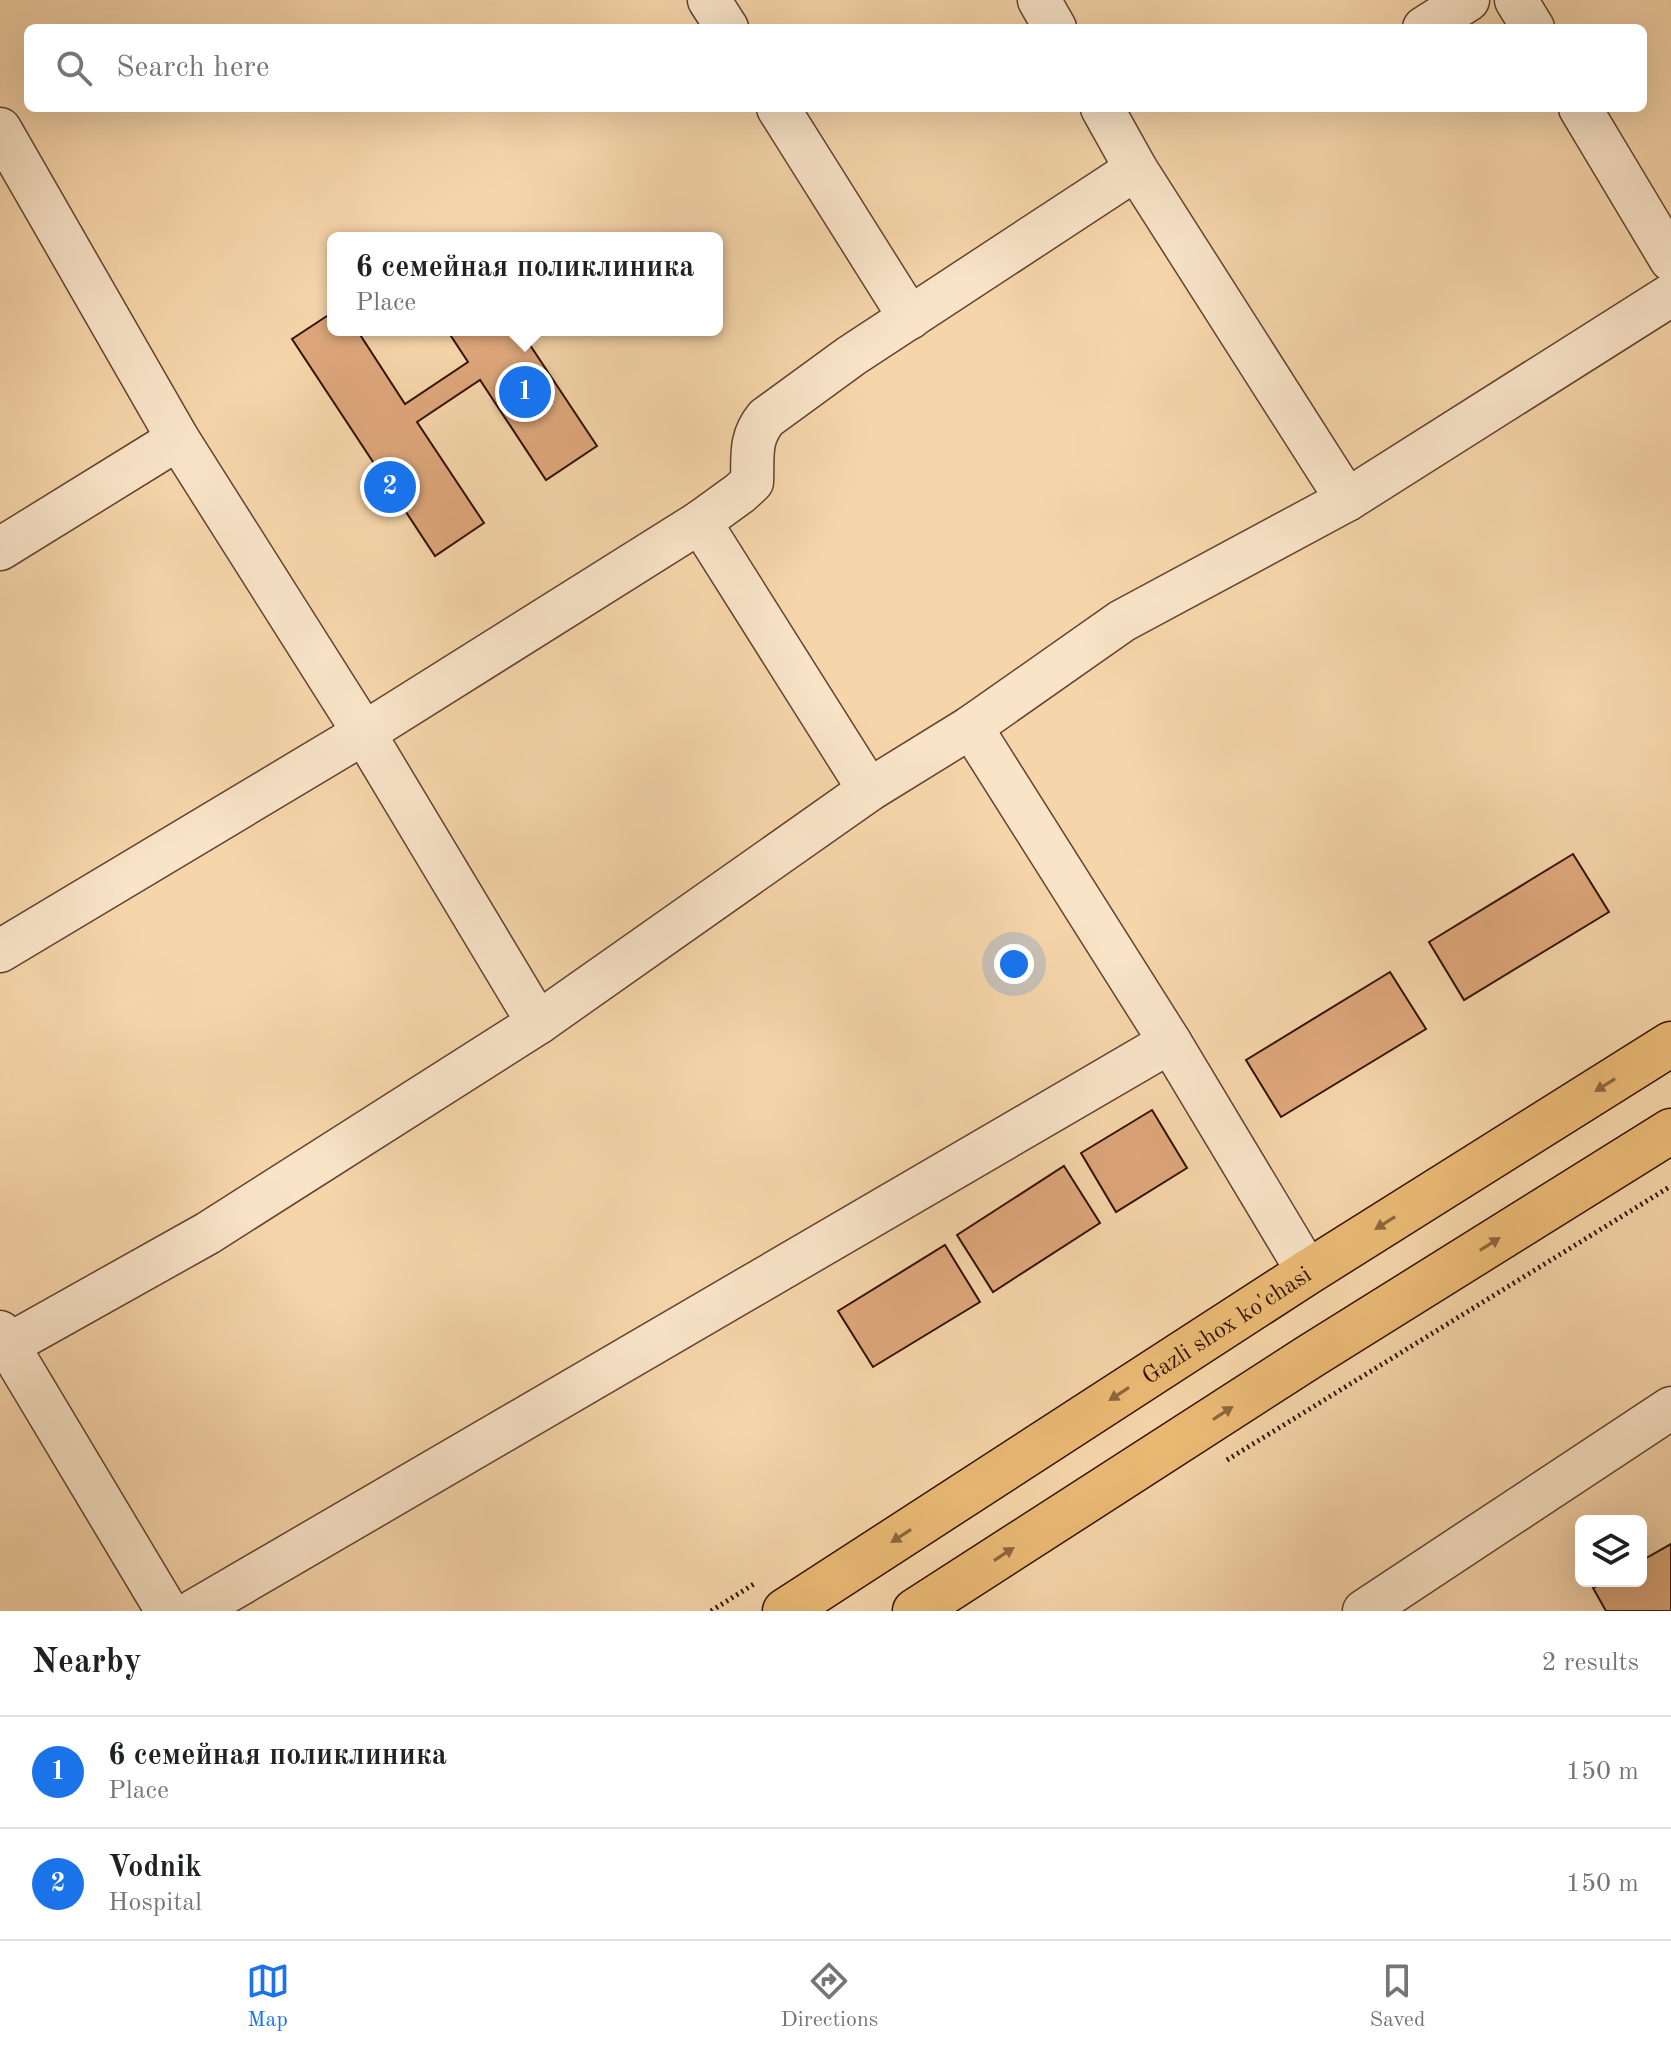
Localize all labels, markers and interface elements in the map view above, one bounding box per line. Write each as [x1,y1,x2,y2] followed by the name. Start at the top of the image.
[24,24,1647,112] search box
[52,46,96,90] icon: search
[116,53,270,83] text: Search here
[327,232,723,336] popup
[355,253,695,283] text: 6 семейная поликлиника
[355,290,416,316] text: Place
[499,362,551,422] pin: 1
[364,457,416,517] pin: 2
[994,944,1034,984] your location
[1594,1078,1616,1092] one-way arrow
[1374,1216,1396,1230] one-way arrow
[1479,1238,1501,1252] one-way arrow
[1139,1263,1316,1390] street label: Gazli shox ko'chasi
[1108,1387,1130,1401] one-way arrow
[1212,1406,1234,1421] one-way arrow
[1575,1515,1647,1587] map controls
[1575,1515,1647,1587] button: layers
[890,1528,912,1543] one-way arrow
[993,1547,1015,1561] one-way arrow
[32,1646,142,1680] text: Nearby
[1541,1650,1639,1676] text: 2 results
[108,1741,447,1771] text: 6 семейная поликлиника
[50,1759,66,1785] text: 1
[1566,1759,1639,1785] text: 150 m
[108,1778,169,1804] text: Place
[108,1853,202,1883] text: Vodnik
[50,1871,66,1897] text: 2
[1566,1871,1639,1897] text: 150 m
[108,1890,202,1916] text: Hospital
[246,1959,290,2034] tab: Map
[781,1959,878,2034] tab: Directions
[1369,1959,1425,2034] tab: Saved

